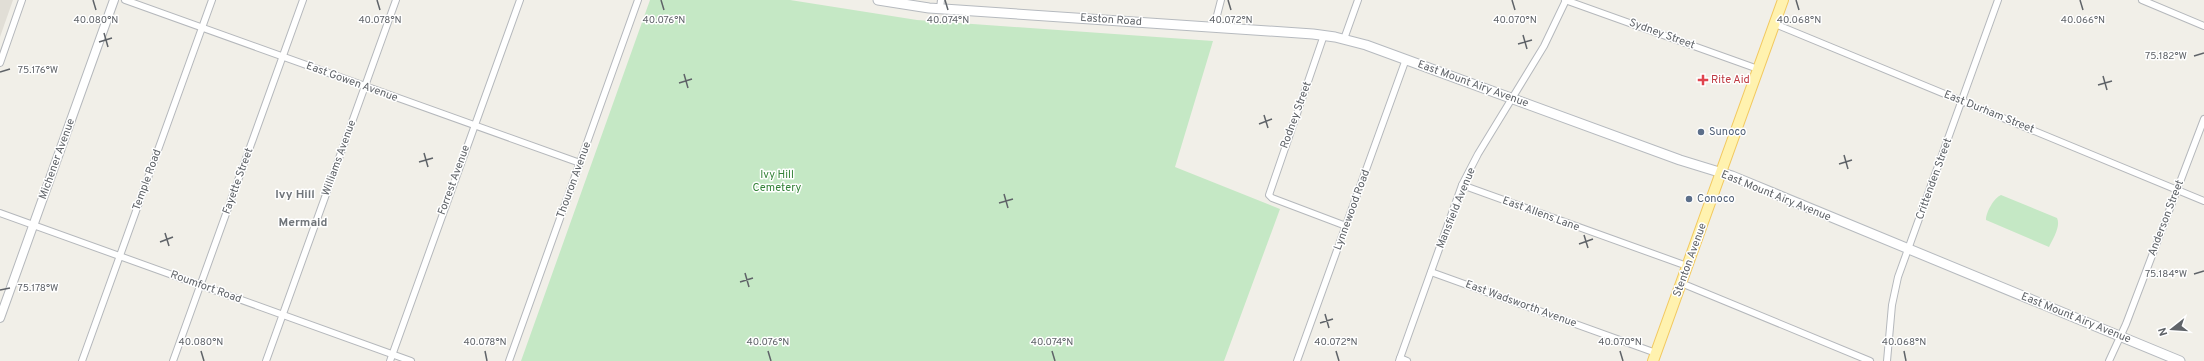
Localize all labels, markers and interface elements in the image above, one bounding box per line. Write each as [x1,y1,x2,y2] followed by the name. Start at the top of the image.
[1080,11,1142,29] street label: Easton Road
[74,14,118,27] text: 40.080°N
[358,14,402,27] text: 40.078°N
[643,14,685,27] text: 40.076°N
[927,14,969,27] text: 40.074°N
[1209,14,1253,27] text: 40.072°N
[1493,14,1537,27] text: 40.070°N
[1777,14,1821,27] text: 40.068°N
[2061,14,2105,27] text: 40.066°N
[1627,16,1697,52] street label: Sydney Street
[2145,50,2187,63] text: 75.182°W
[1416,57,1530,111] street label: East Mount Airy Avenue
[304,59,400,105] street label: East Gowen Avenue
[18,64,58,77] text: 75.176°W
[1711,73,1750,87] place label: Rite Aid
[1698,75,1708,85] marker: Rite Aid
[1277,80,1315,150] street label: Rodney Street
[1942,87,2036,137] street label: East Durham Street
[36,117,78,201] street label: Michener Avenue
[319,118,359,198] street label: Williams Avenue
[1709,125,1746,139] place label: Sunoco
[1696,127,1706,137] marker: Sunoco
[1913,136,1955,222] street label: Crittenden Street
[554,140,594,220] street label: Thouron Avenue
[435,143,473,217] street label: Forrest Avenue
[220,146,256,216] street label: Fayette Street
[129,148,165,212] street label: Temple Road
[1433,165,1479,251] street label: Mansfield Avenue
[753,168,802,195] park label: Ivy Hill Cemetery
[1331,168,1373,252] street label: Lynnewood Road
[1719,168,1833,224] street label: East Mount Airy Avenue
[2145,178,2187,258] street label: Anderson Street
[275,187,315,203] district label: Ivy Hill
[1697,192,1735,206] place label: Conoco
[1500,194,1582,234] street label: East Allens Lane
[1684,194,1694,204] marker: Conoco
[279,215,327,231] district label: Mermaid
[1670,221,1710,299] street label: Stenton Avenue
[168,268,244,306] street label: Roumfort Road
[2145,268,2187,281] text: 75.184°W
[1463,277,1579,331] street label: East Wadsworth Avenue
[18,282,58,295] text: 75.178°W
[2019,290,2133,346] street label: East Mount Airy Avenue
[2152,309,2192,349] north arrow
[2156,326,2171,337] text: N
[179,336,223,349] text: 40.080°N
[463,336,507,349] text: 40.078°N
[747,336,789,349] text: 40.076°N
[1031,336,1073,349] text: 40.074°N
[1314,336,1358,349] text: 40.072°N
[1598,336,1642,349] text: 40.070°N
[1882,336,1926,349] text: 40.068°N

